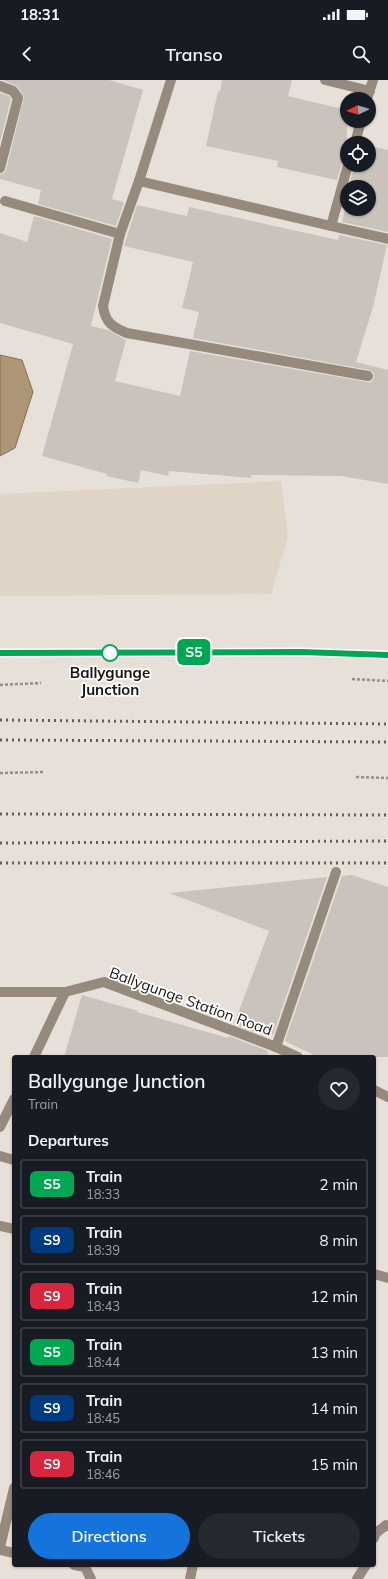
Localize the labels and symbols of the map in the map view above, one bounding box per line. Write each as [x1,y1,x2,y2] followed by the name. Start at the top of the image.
[340,92,376,128] north arrow
[176,639,212,665] line badge: S5
[101,644,119,662] marker: Ballygunge Junction
[70,663,150,699] place label: Ballygunge Junction
[107,963,275,1039] street label: Ballygunge Station Road

